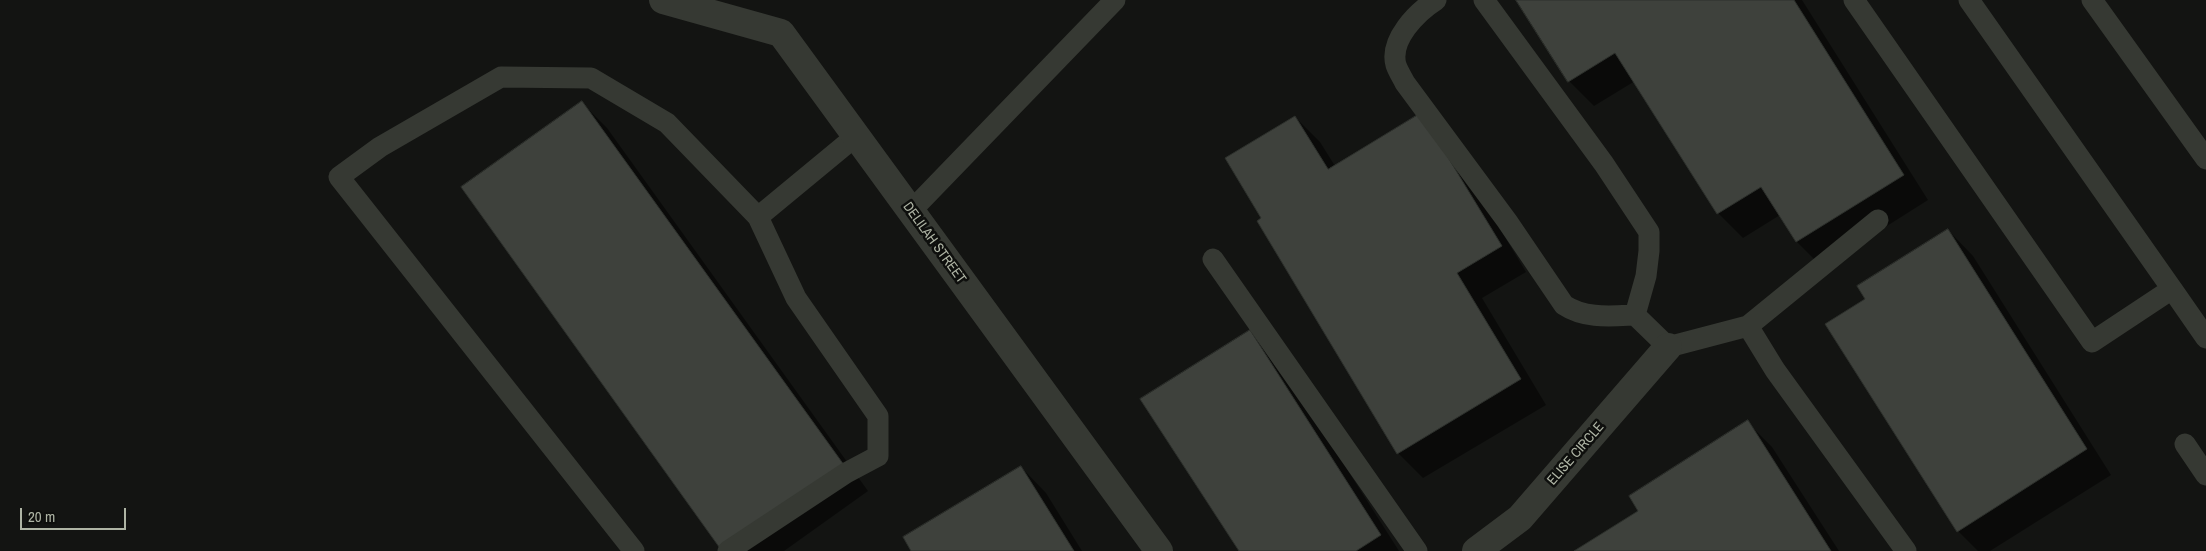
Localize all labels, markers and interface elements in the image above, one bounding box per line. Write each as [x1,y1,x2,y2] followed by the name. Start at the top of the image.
[899,199,969,287] street label: DELILAH STREET
[1544,419,1608,489] street label: ELISE CIRCLE
[22,498,129,530] scale bar
[28,506,55,527] text: 20 m

